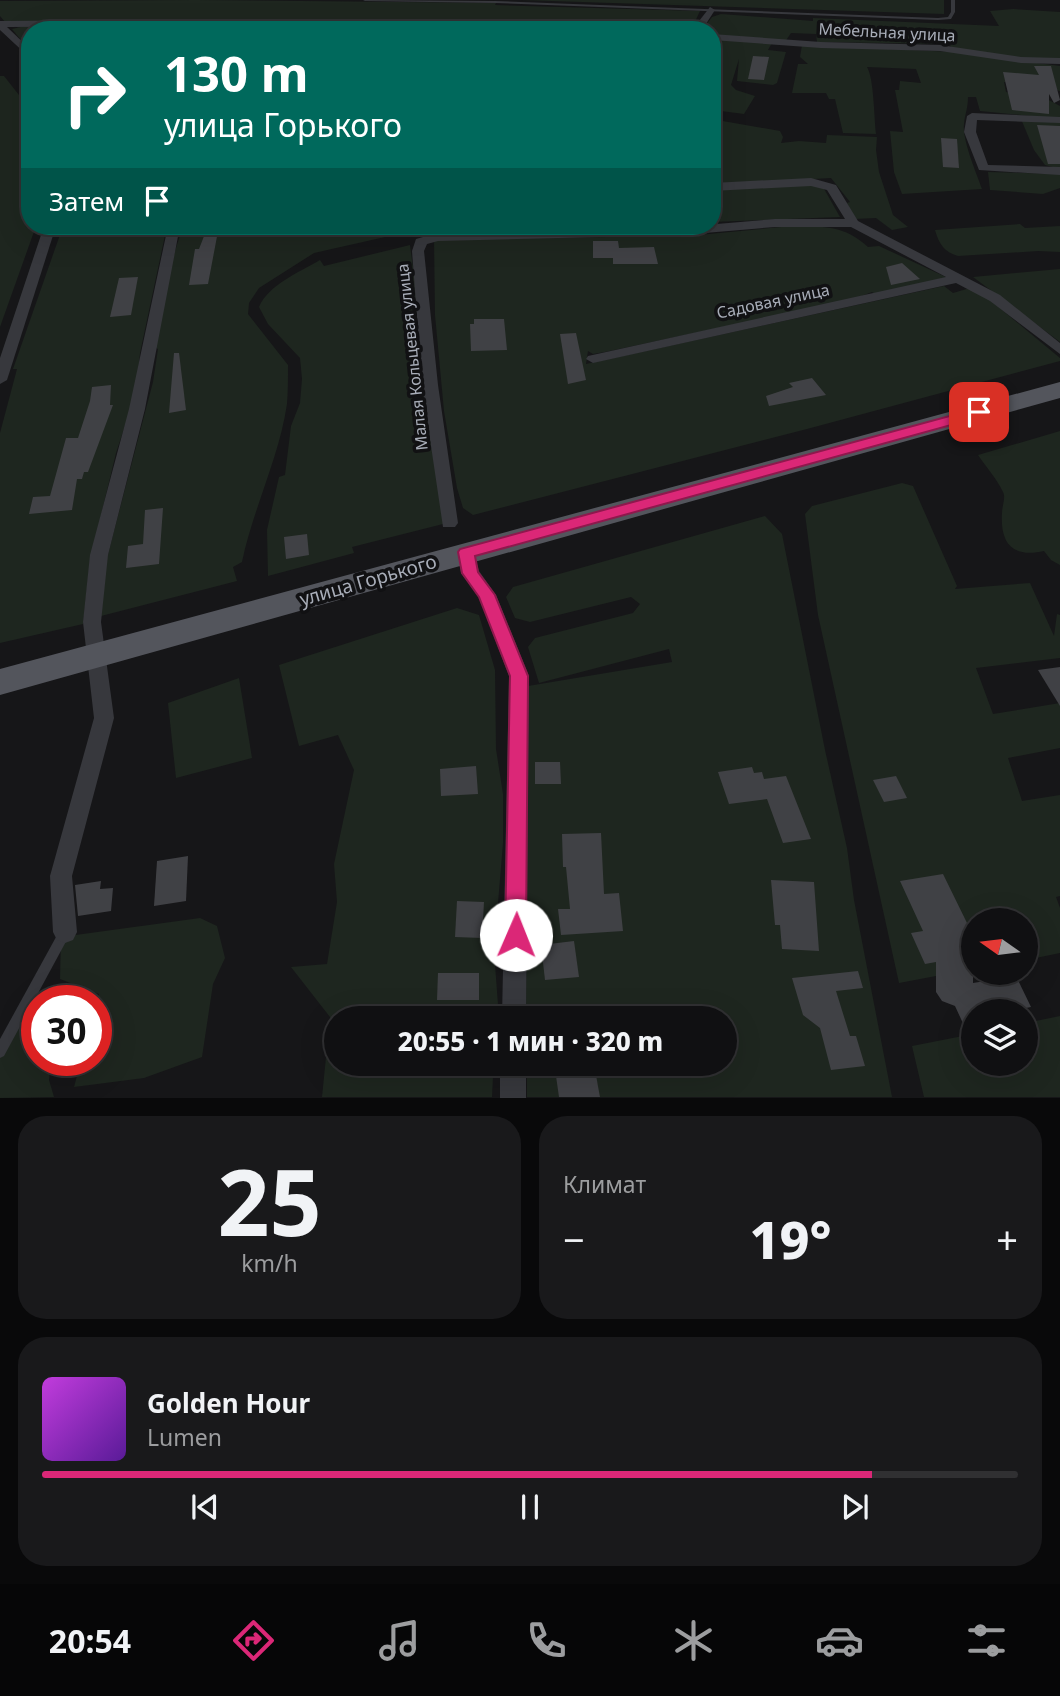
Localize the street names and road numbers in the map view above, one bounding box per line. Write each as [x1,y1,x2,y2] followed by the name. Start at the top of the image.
[818,17,956,47] street label: Мебельная улица
[391,263,433,451] street label: Малая Кольцевая улица
[714,278,832,324] street label: Садовая улица
[296,548,440,612] street label: улица Горького

